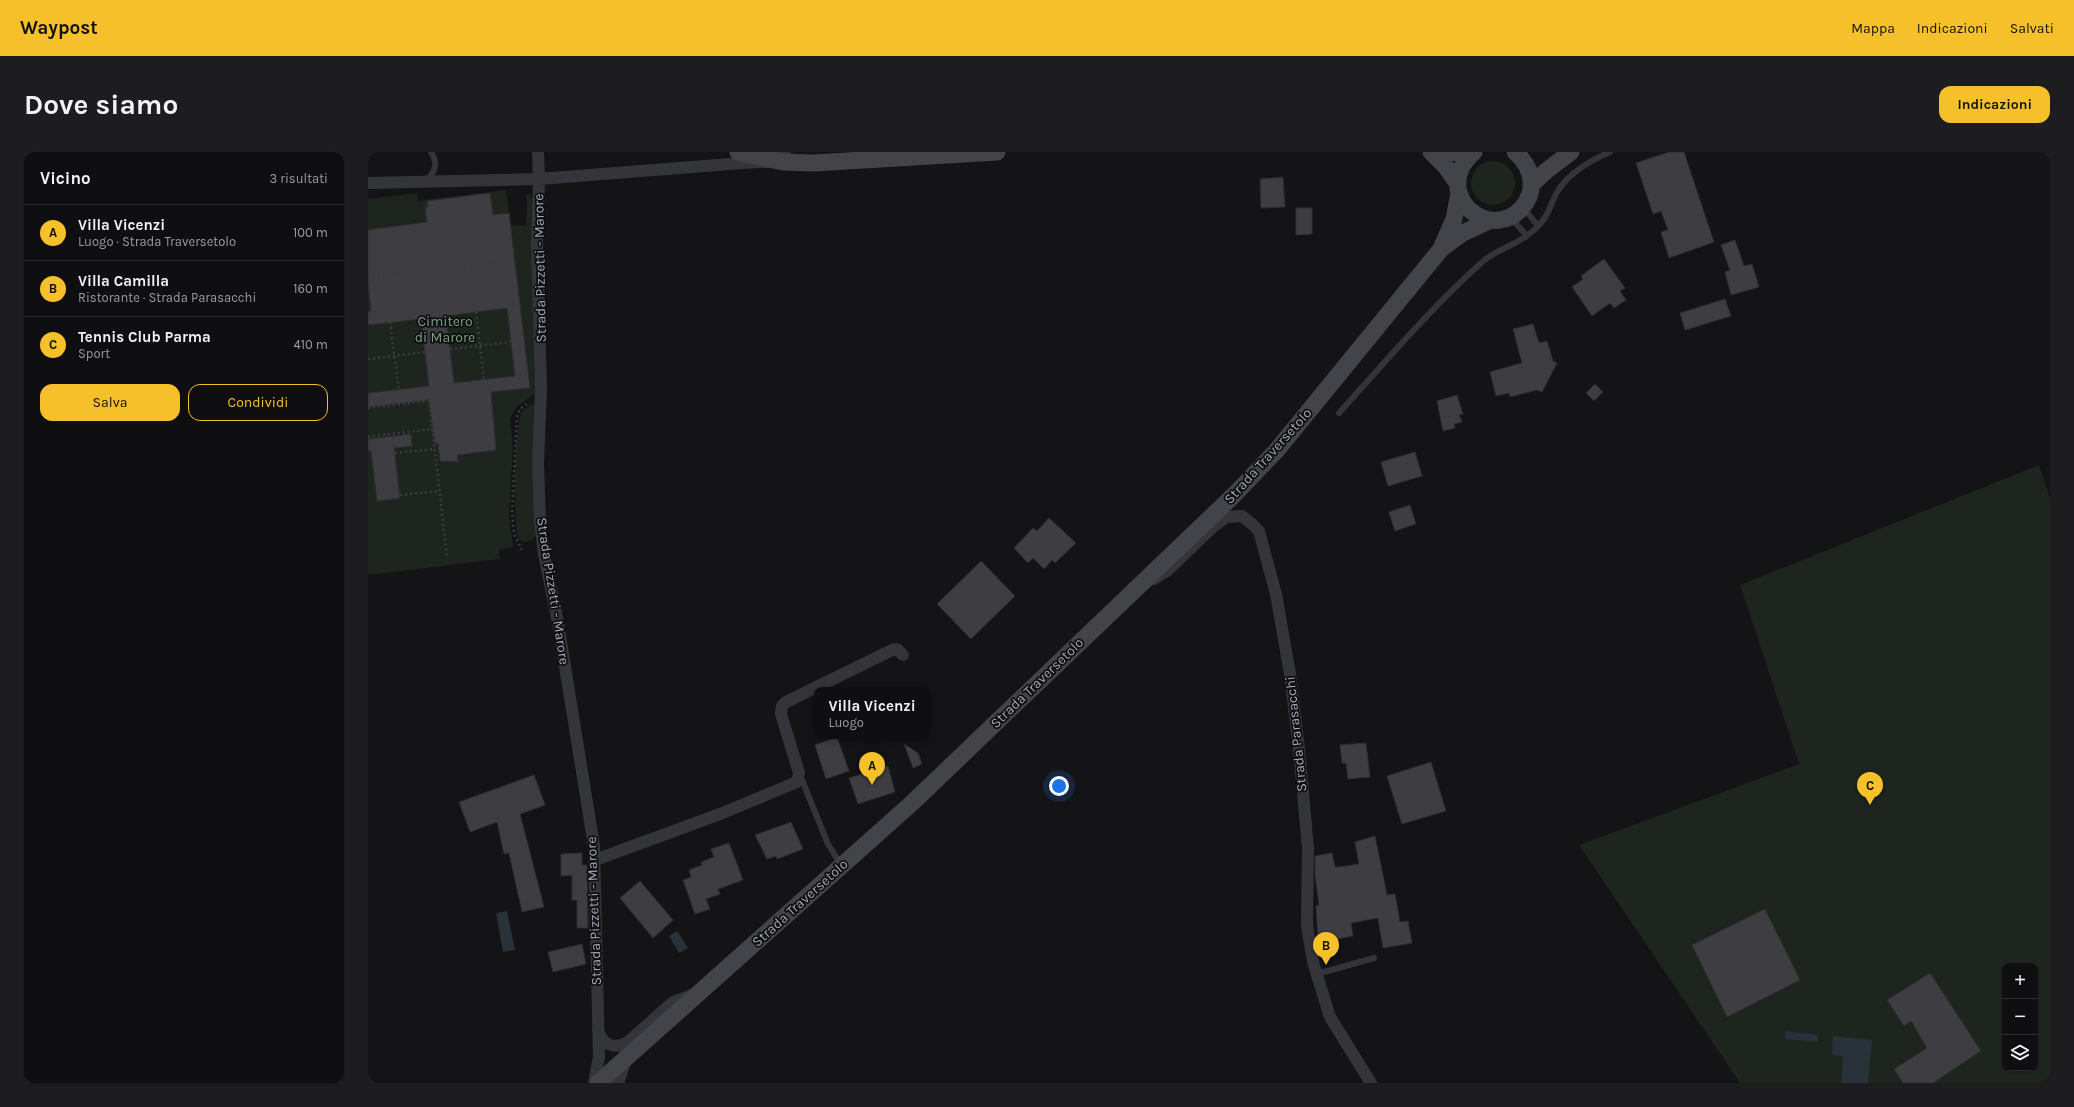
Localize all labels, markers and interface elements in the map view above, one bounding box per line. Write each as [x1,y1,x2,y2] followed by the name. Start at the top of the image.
[20,17,98,39] text: Waypost
[1851,20,1895,37] text: Mappa
[1917,20,1988,37] text: Indicazioni
[2010,20,2054,37] text: Salvati
[1939,86,2050,123] button: Indicazioni
[24,88,178,121] text: Dove siamo
[40,168,91,188] text: Vicino
[270,171,328,186] text: 3 risultati
[530,193,550,343] street label: Strada Pizzetti - Marore
[78,216,165,234] text: Villa Vicenzi
[49,225,57,240] text: A
[293,225,328,240] text: 100 m
[78,234,236,249] text: Luogo · Strada Traversetolo
[78,272,169,290] text: Villa Camilla
[49,281,57,296] text: B
[293,281,328,296] text: 160 m
[78,290,256,305] text: Ristorante · Strada Parasacchi
[415,313,475,346] park label: Cimitero di Marore
[78,328,211,346] text: Tennis Club Parma
[49,337,57,352] text: C
[293,337,328,352] text: 410 m
[78,346,110,361] text: Sport
[40,384,180,421] button: Salva
[188,384,328,421] button: Condividi
[1221,405,1315,507] street label: Strada Traversetolo
[533,516,573,666] street label: Strada Pizzetti - Marore
[987,634,1087,732] street label: Strada Traversetolo
[1281,675,1311,793] street label: Strada Parasacchi
[814,687,930,739] popup
[828,697,916,715] text: Villa Vicenzi
[828,715,864,730] text: Luogo
[859,752,885,785] pin: A
[1857,772,1883,805] pin: C
[1049,776,1069,796] your location
[583,836,605,986] street label: Strada Pizzetti - Marore
[749,856,851,950] street label: Strada Traversetolo
[1313,932,1339,965] pin: B
[2002,963,2038,1071] map controls
[2002,963,2038,999] button: +
[2002,999,2038,1035] button: −
[2002,1035,2038,1071] button: layers

